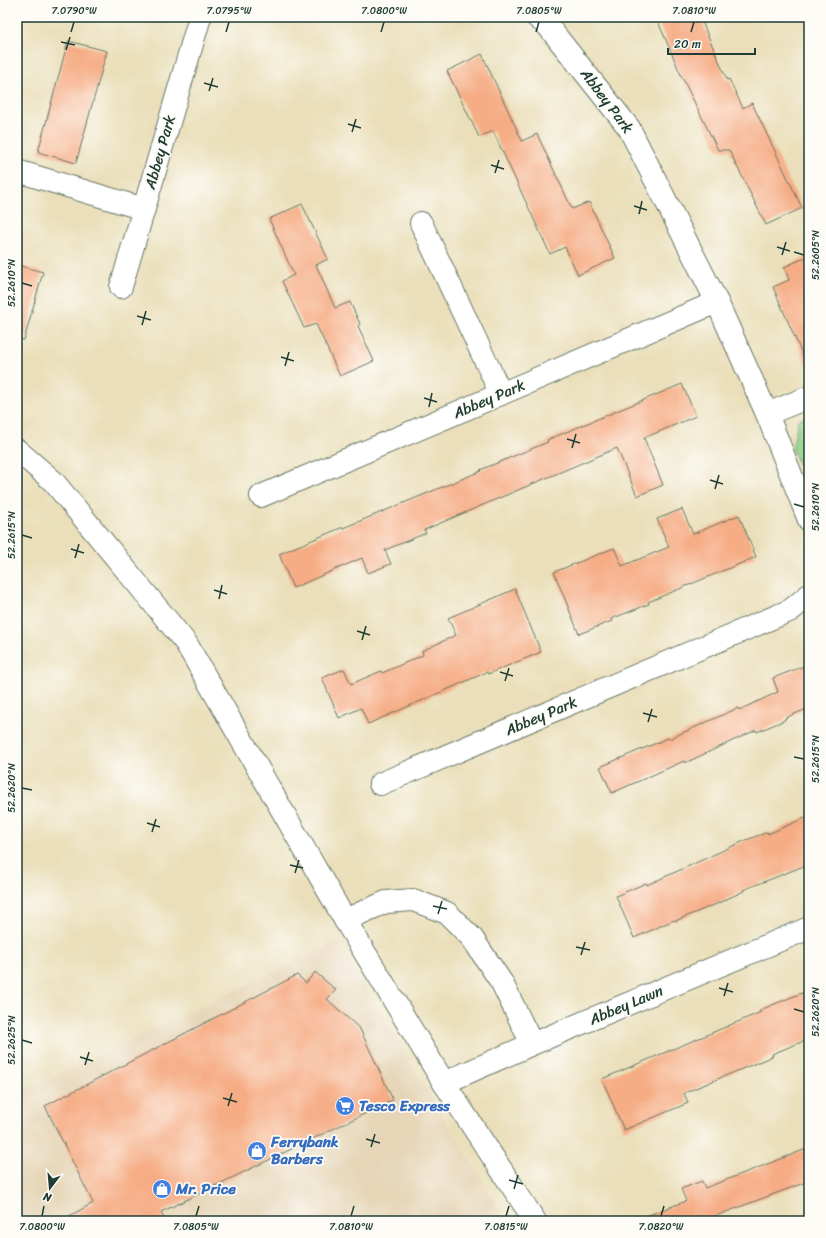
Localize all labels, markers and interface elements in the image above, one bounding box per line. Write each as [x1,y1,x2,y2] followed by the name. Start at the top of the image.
[51,2,97,20] text: 7.0790°W
[207,2,252,20] text: 7.0795°W
[361,2,407,20] text: 7.0800°W
[516,2,562,20] text: 7.0805°W
[672,2,716,20] text: 7.0810°W
[668,30,755,56] scale bar
[674,33,701,55] text: 20 m
[573,62,640,139] street label: Abbey Park
[137,112,183,193] street label: Abbey Park
[807,230,825,280] text: 52.2605°N
[3,259,21,307] text: 52.2610°N
[448,372,529,426] street label: Abbey Park
[807,483,825,531] text: 52.2610°N
[3,511,21,559] text: 52.2615°N
[500,689,581,743] street label: Abbey Park
[807,735,825,783] text: 52.2615°N
[3,763,21,813] text: 52.2620°N
[584,978,667,1033] street label: Abbey Lawn
[807,987,825,1037] text: 52.2620°N
[3,1015,21,1065] text: 52.2625°N
[359,1093,451,1119] place label: Tesco Express
[334,1095,356,1117] supermarket icon: Tesco Express
[270,1129,339,1172] place label: Ferrybank Barbers
[246,1140,268,1162] shop icon: Ferrybank Barbers
[30,1168,70,1208] north arrow
[175,1176,236,1202] place label: Mr. Price
[151,1178,173,1200] shop icon: Mr. Price
[41,1187,55,1208] text: N
[19,1218,65,1236] text: 7.0800°W
[173,1218,219,1236] text: 7.0805°W
[329,1218,373,1236] text: 7.0810°W
[484,1218,528,1236] text: 7.0815°W
[638,1218,684,1236] text: 7.0820°W

